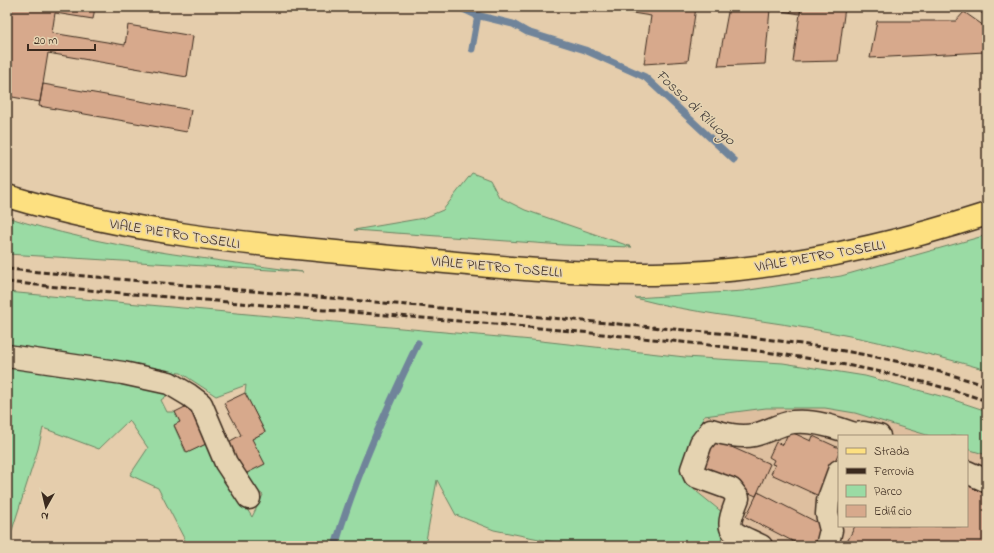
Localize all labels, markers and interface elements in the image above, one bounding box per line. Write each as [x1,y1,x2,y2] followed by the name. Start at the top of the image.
[28,26,95,52] scale bar
[34,32,57,50] text: 20 m
[650,65,741,152] water label: Fosso di Riluogo
[107,214,241,255] street label: VIALE PIETRO TOSELLI
[753,235,887,278] street label: VIALE PIETRO TOSELLI
[429,251,563,284] street label: VIALE PIETRO TOSELLI
[838,435,968,527] legend
[874,443,909,461] text: Strada
[873,463,914,481] text: Ferrovia
[874,483,902,501] text: Parco
[26,487,66,527] north arrow
[874,503,912,521] text: Edificio
[40,507,50,524] text: N

